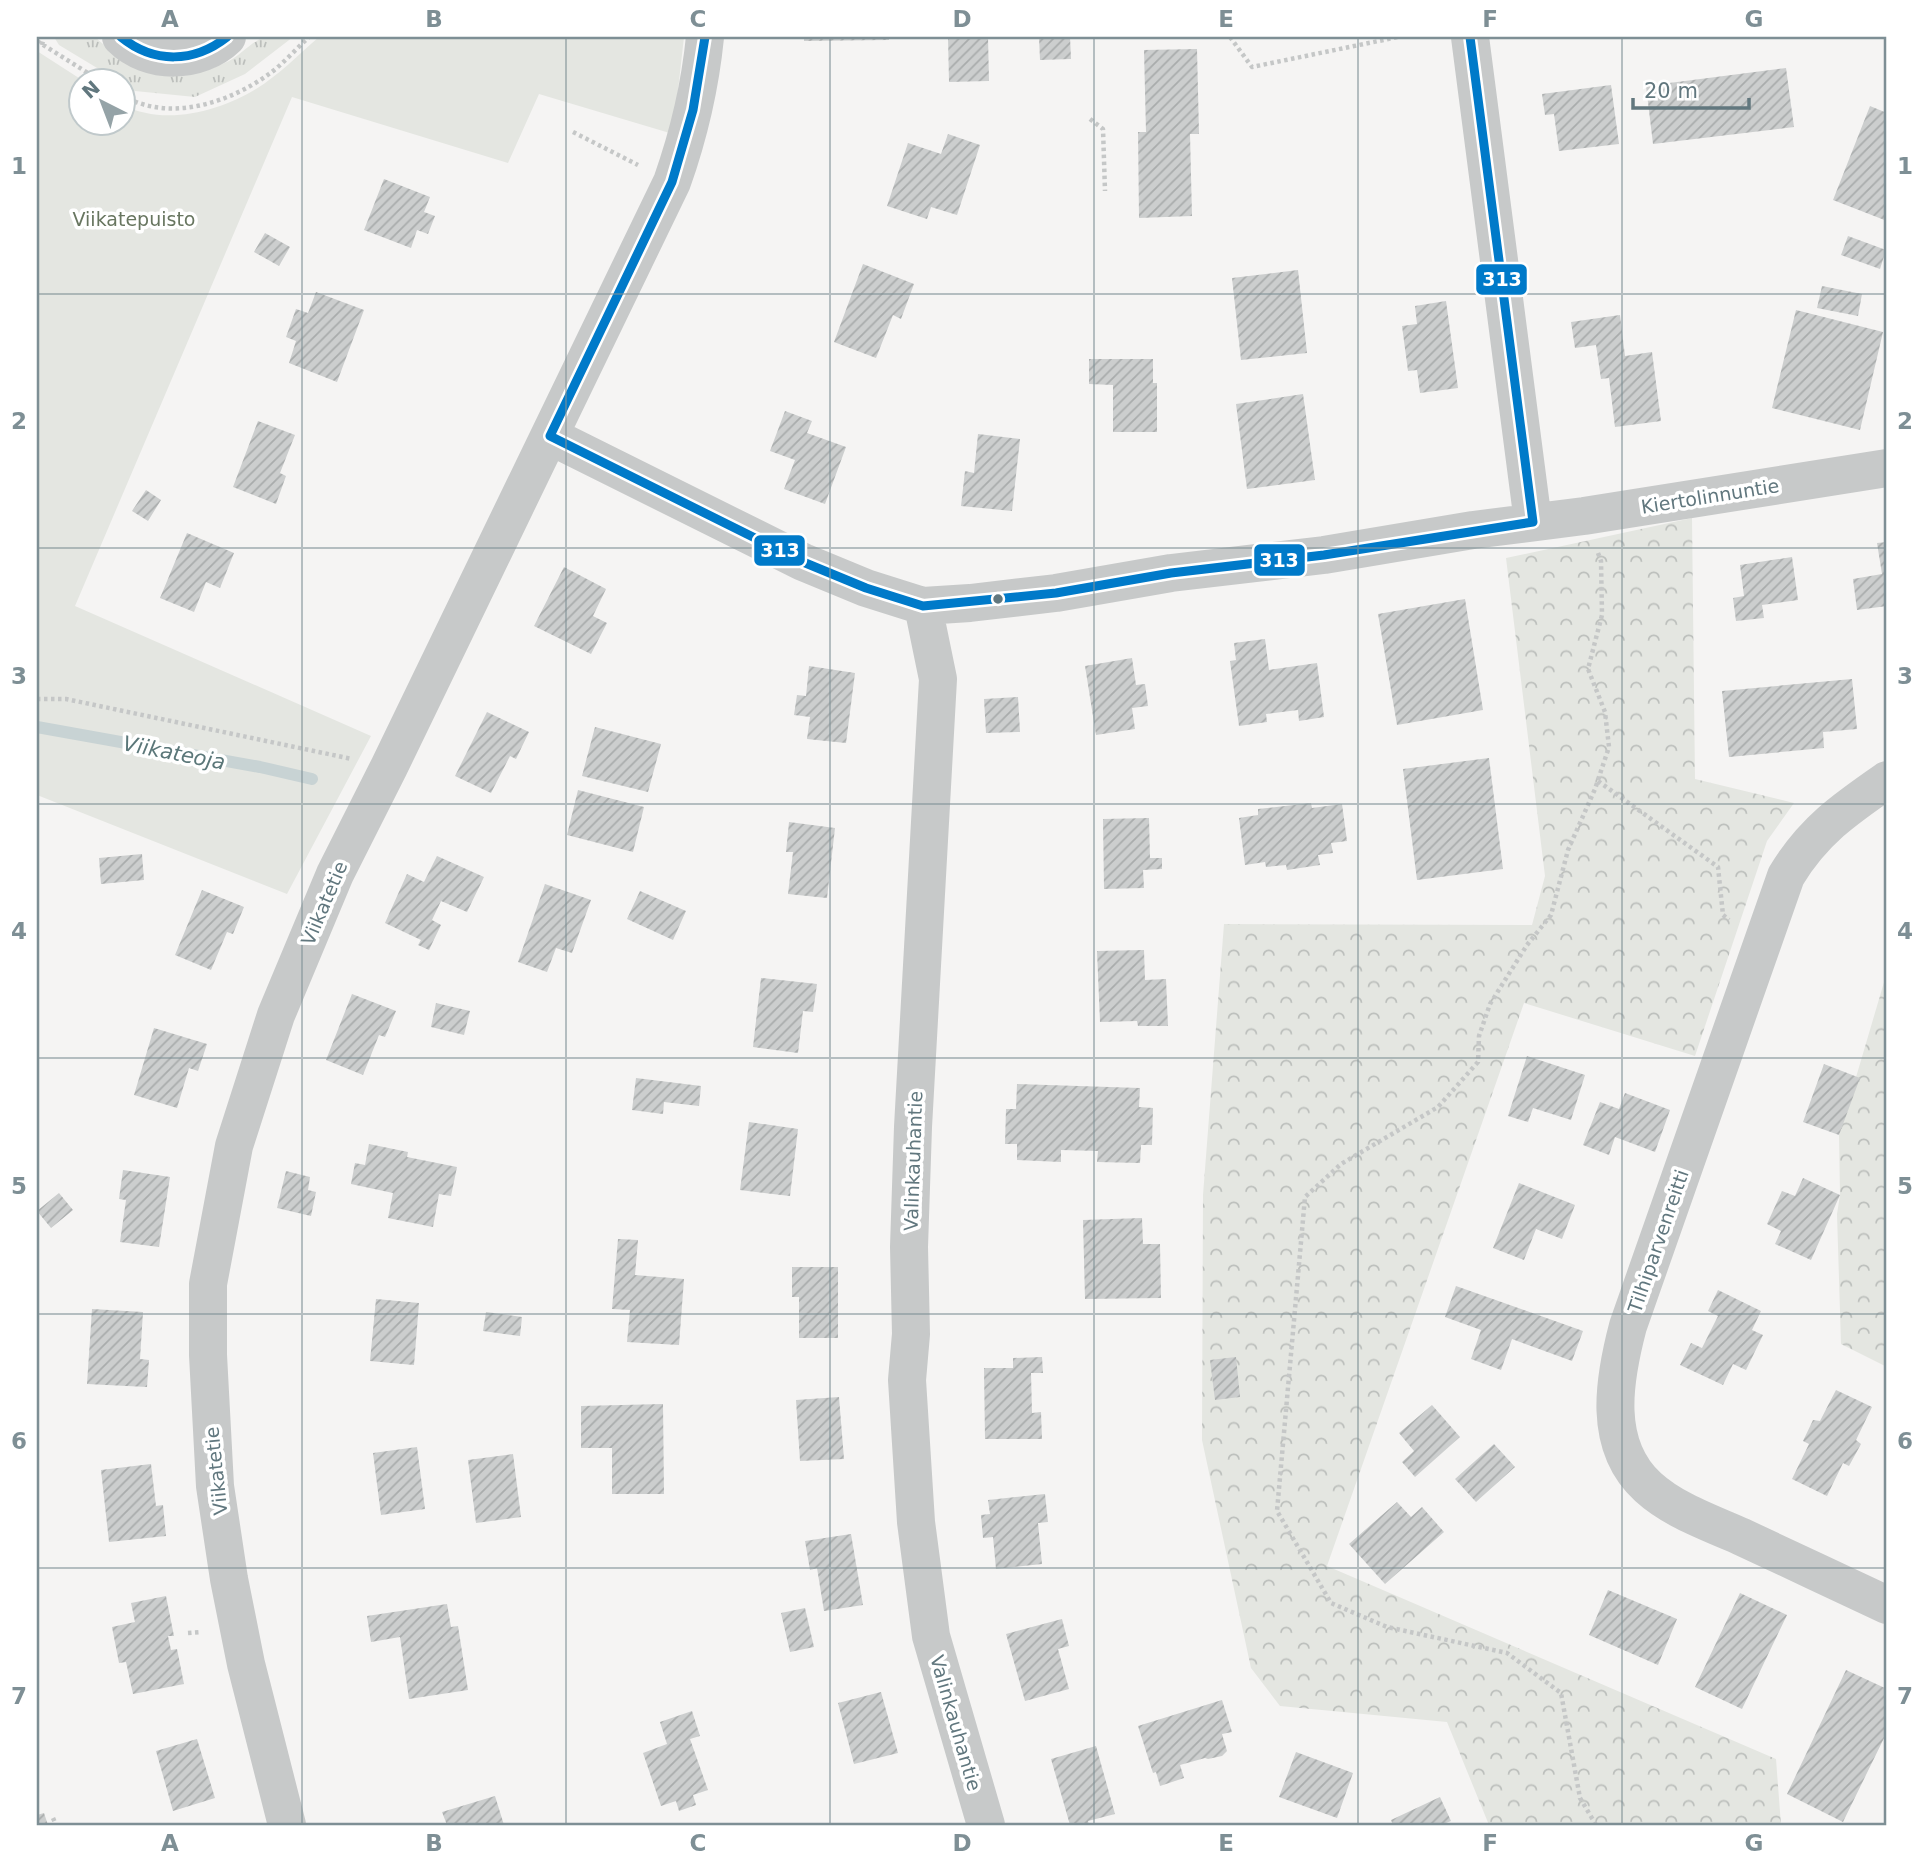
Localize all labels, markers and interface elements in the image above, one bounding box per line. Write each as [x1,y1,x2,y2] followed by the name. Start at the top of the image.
[161,6,179,32] text: A
[425,6,443,32] text: B
[690,6,706,32] text: C
[952,6,972,32] text: D
[1218,6,1234,32] text: E
[1482,6,1498,32] text: F
[1745,6,1763,32] text: G
[66,66,136,136] north arrow
[1633,66,1749,110] scale bar
[77,76,104,103] text: N
[1644,79,1698,103] text: 20 m
[11,153,27,179] text: 1
[1897,153,1913,179] text: 1
[73,208,195,230] park label: Viikatepuisto
[1475,263,1528,296] line badge: 313
[1482,268,1522,290] text: 313
[11,408,27,434] text: 2
[1897,408,1913,434] text: 2
[1639,474,1781,518] street label: Kiertolinnuntie
[753,534,806,567] line badge: 313
[760,539,800,561] text: 313
[1253,543,1306,577] line badge: 313
[1259,549,1299,571] text: 313
[991,592,1005,606] unlabelled marker
[11,663,27,689] text: 3
[1897,663,1913,689] text: 3
[121,731,227,775] water label: Viikateoja
[296,858,352,948] street label: Viikatetie
[11,918,27,944] text: 4
[1897,918,1913,944] text: 4
[900,1091,926,1231] street label: Valinkauhantie
[1623,1167,1693,1316] street label: Tilhiparvenreitti
[11,1173,27,1199] text: 5
[1897,1173,1913,1199] text: 5
[200,1426,232,1516] street label: Viikatetie
[11,1428,27,1454] text: 6
[1897,1428,1913,1454] text: 6
[926,1653,986,1793] street label: Valinkauhantie
[11,1683,27,1709] text: 7
[1897,1683,1913,1709] text: 7
[161,1830,179,1856] text: A
[425,1830,443,1856] text: B
[690,1830,706,1856] text: C
[952,1830,972,1856] text: D
[1218,1830,1234,1856] text: E
[1482,1830,1498,1856] text: F
[1745,1830,1763,1856] text: G

